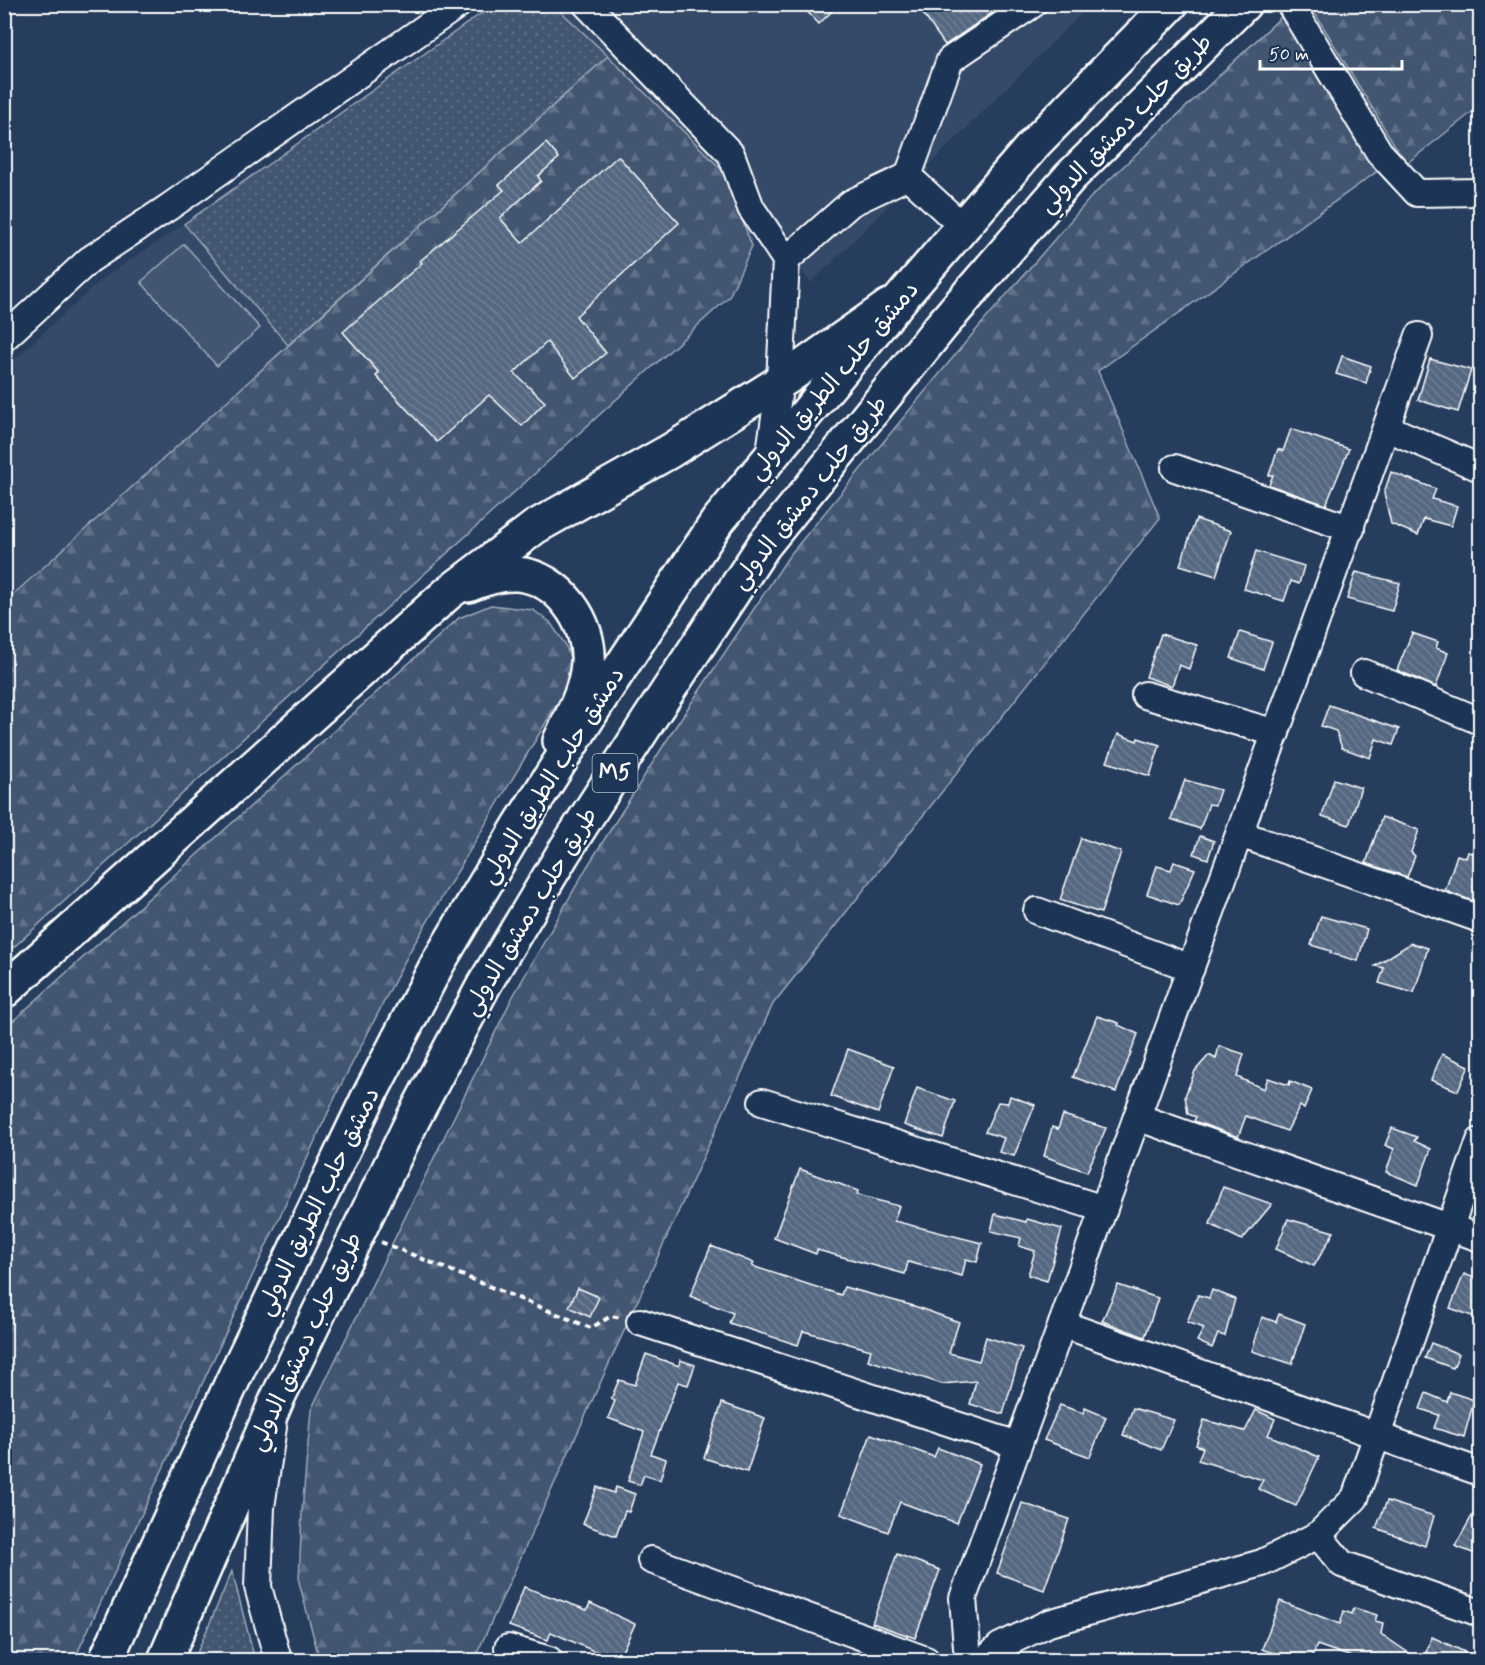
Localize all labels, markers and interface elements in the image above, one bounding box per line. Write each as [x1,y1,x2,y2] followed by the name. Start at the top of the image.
[1032,28,1223,223] street label: طريق حلب دمشق الدولي
[1260,33,1402,71] scale bar
[1269,43,1309,67] text: 50 m
[742,275,929,489] street label: دمشق حلب الطريق الدولي
[725,390,899,599] street label: طريق حلب دمشق الدولي
[474,662,636,892] street label: دمشق حلب الطريق الدولي
[592,754,638,792] road number: M5
[456,802,609,1024] street label: طريق حلب دمشق الدولي
[250,1083,391,1323] street label: دمشق حلب الطريق الدولي
[242,1228,374,1458] street label: طريق حلب دمشق الدولي

